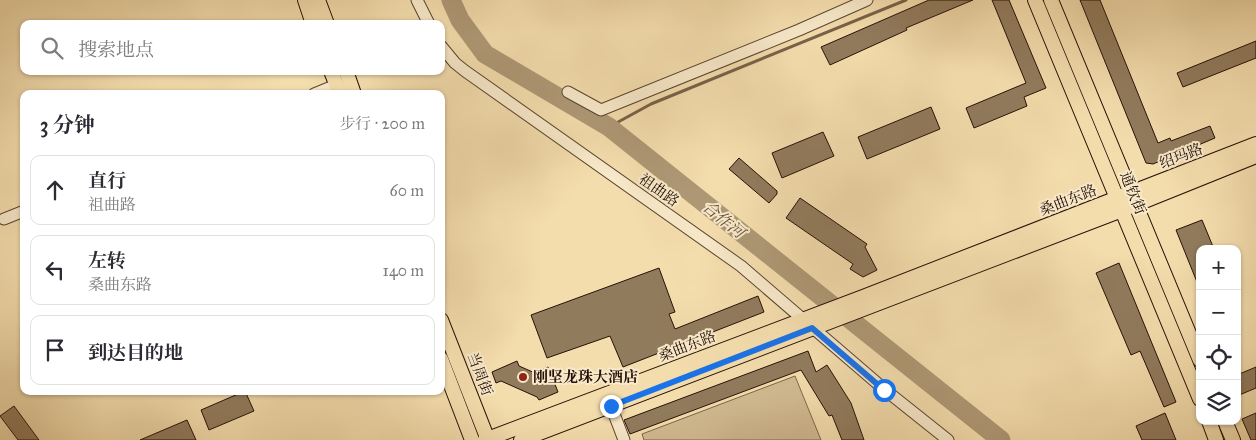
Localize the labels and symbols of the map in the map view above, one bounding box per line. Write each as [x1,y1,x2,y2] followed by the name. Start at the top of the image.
[1157,140,1205,172] street label: 绍玛路
[1116,169,1150,217] street label: 通钦街
[635,170,683,210] street label: 祖曲路
[1037,181,1099,219] street label: 桑曲东路
[699,197,751,244] water label: 合作河
[656,327,718,365] street label: 桑曲东路
[464,350,496,398] street label: 当周街
[533,368,638,386] place label: 刚坚龙珠大酒店
[517,371,529,383] marker: 刚坚龙珠大酒店
[873,379,896,402] route start
[600,395,623,418] route end

